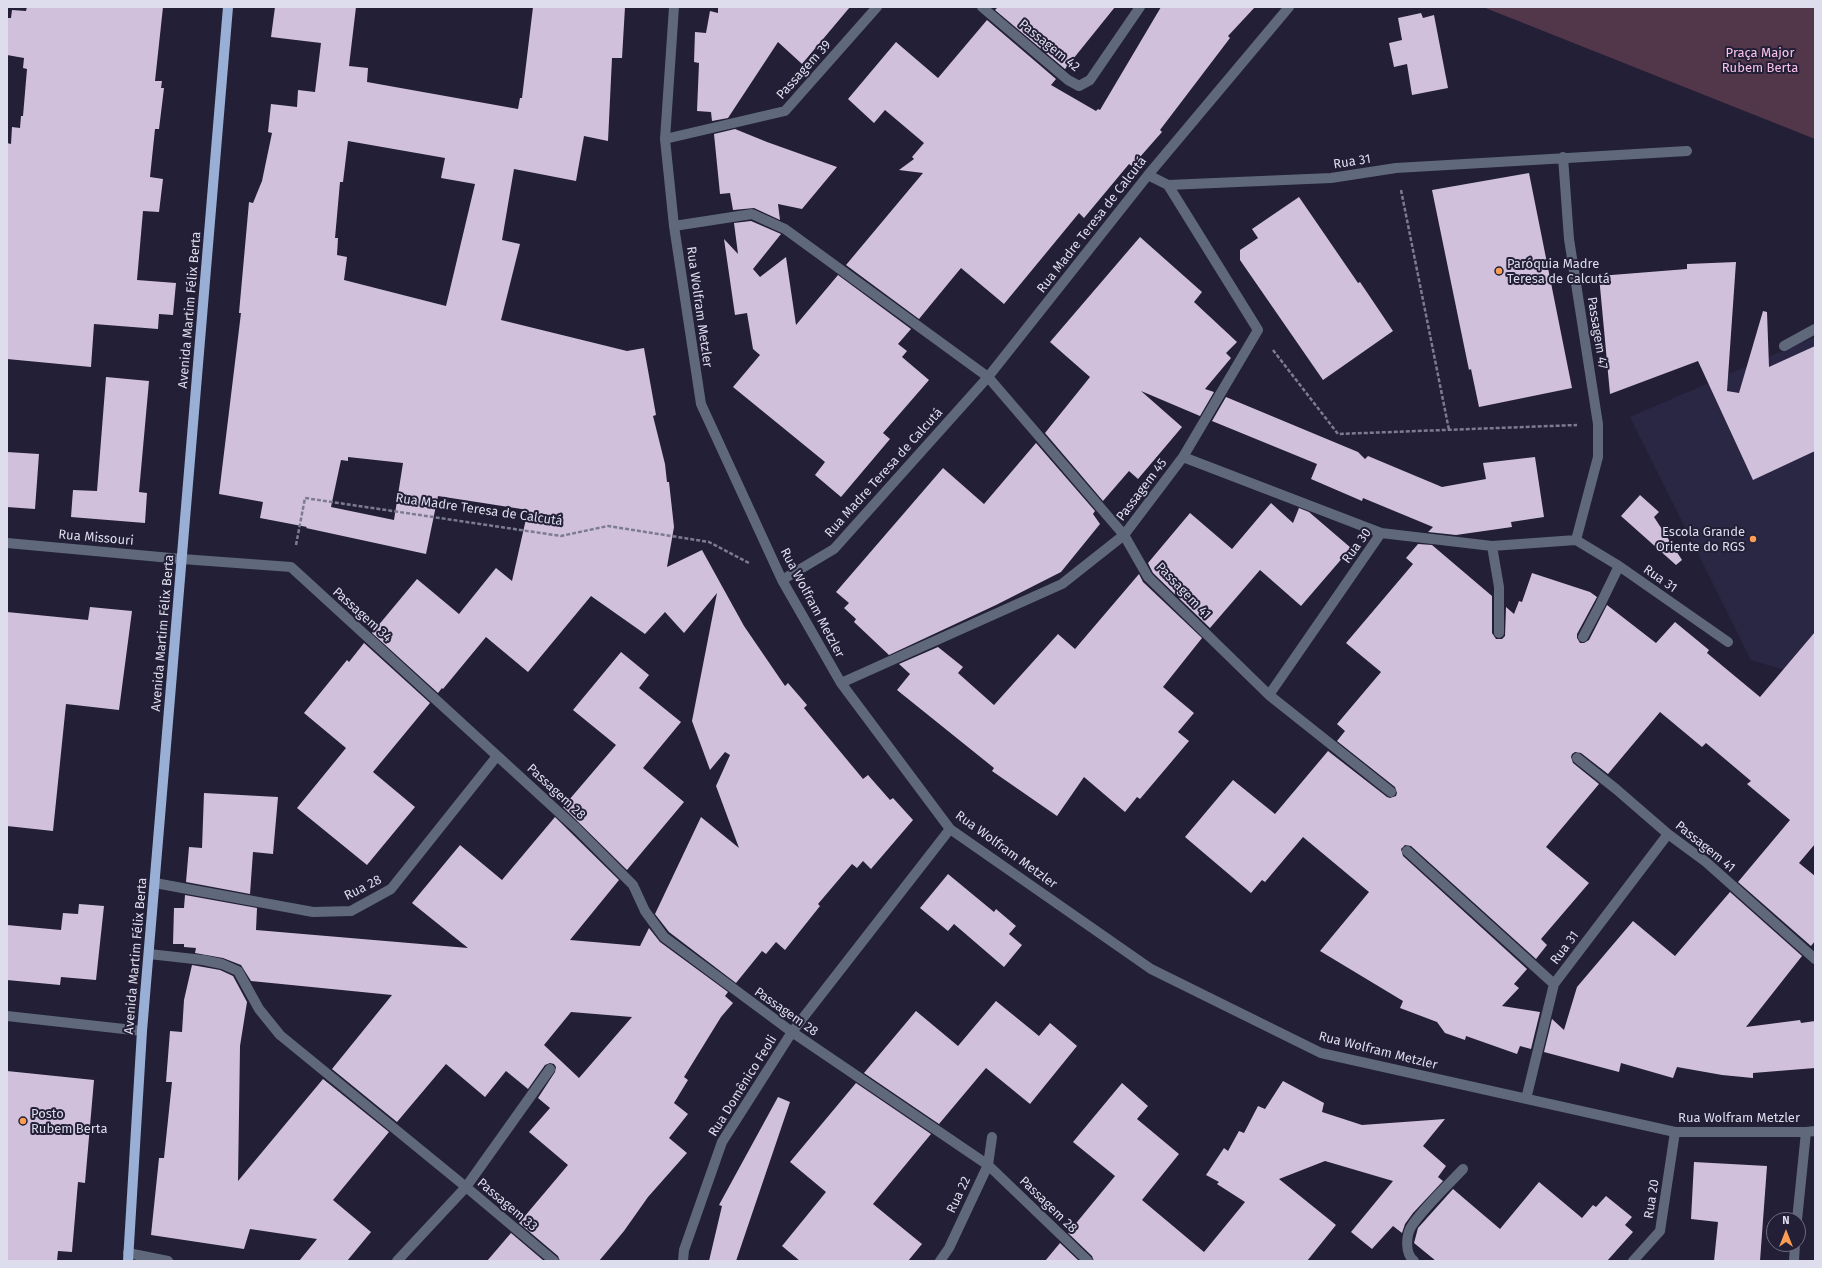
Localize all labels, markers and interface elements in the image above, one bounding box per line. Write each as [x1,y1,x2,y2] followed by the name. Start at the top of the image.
[1015,17,1083,75] street label: Passagem 42
[773,37,835,103] street label: Passagem 39
[1722,45,1798,76] park label: Praça Major Rubem Berta
[1332,151,1372,173] street label: Rua 31
[1034,154,1150,296] street label: Rua Madre Teresa de Calcutá
[175,231,205,389] street label: Avenida Martim Félix Berta
[683,246,715,368] street label: Rua Wolfram Metzler
[1507,256,1610,287] place label: Paróquia Madre Teresa de Calcutá
[1494,266,1504,276] marker: Paróquia Madre Teresa de Calcutá
[1584,296,1610,370] street label: Passagem 47
[822,405,946,541] street label: Rua Madre Teresa de Calcutá
[1113,456,1171,524] street label: Passagem 45
[394,491,564,529] street label: Rua Madre Teresa de Calcutá
[1656,524,1745,555] place label: Escola Grande Oriente do RGS
[1339,525,1375,567] street label: Rua 30
[58,527,134,549] street label: Rua Missouri
[1748,534,1758,544] marker: Escola Grande Oriente do RGS
[776,545,848,661] street label: Rua Wolfram Metzler
[148,554,178,712] street label: Avenida Martim Félix Berta
[1152,559,1214,623] street label: Passagem 41
[1640,562,1680,596] street label: Rua 31
[329,584,395,646] street label: Passagem 34
[523,761,589,823] street label: Passagem 28
[952,808,1060,892] street label: Rua Wolfram Metzler
[1672,818,1738,876] street label: Passagem 41
[342,872,384,904] street label: Rua 28
[121,877,151,1035] street label: Avenida Martim Félix Berta
[1547,928,1583,968] street label: Rua 31
[751,984,821,1040] street label: Passagem 28
[1317,1029,1439,1073] street label: Rua Wolfram Metzler
[706,1032,780,1140] street label: Rua Domênico Feoli
[31,1106,108,1137] place label: Posto Rubem Berta
[1678,1110,1800,1126] street label: Rua Wolfram Metzler
[18,1116,28,1126] marker: Posto Rubem Berta
[944,1174,974,1216] street label: Rua 22
[1016,1174,1080,1236] street label: Passagem 28
[474,1175,540,1235] street label: Passagem 33
[1641,1178,1663,1220] street label: Rua 20
[1766,1212,1806,1252] north arrow
[1782,1214,1790,1227] text: N

